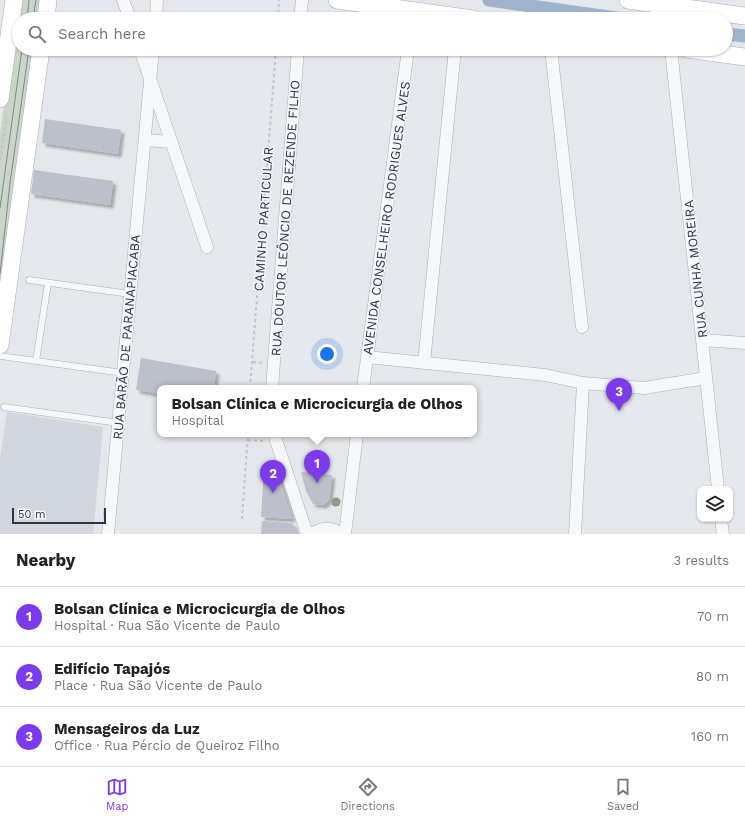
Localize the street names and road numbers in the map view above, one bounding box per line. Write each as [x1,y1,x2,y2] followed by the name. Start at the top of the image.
[267,79,303,357] street label: RUA DOUTOR LEÔNCIO DE REZENDE FILHO
[360,80,413,356] street label: AVENIDA CONSELHEIRO RODRIGUES ALVES
[251,146,276,292] street label: CAMINHO PARTICULAR
[681,199,710,339] street label: RUA CUNHA MOREIRA
[110,233,143,440] street label: RUA BARÃO DE PARANAPIACABA

